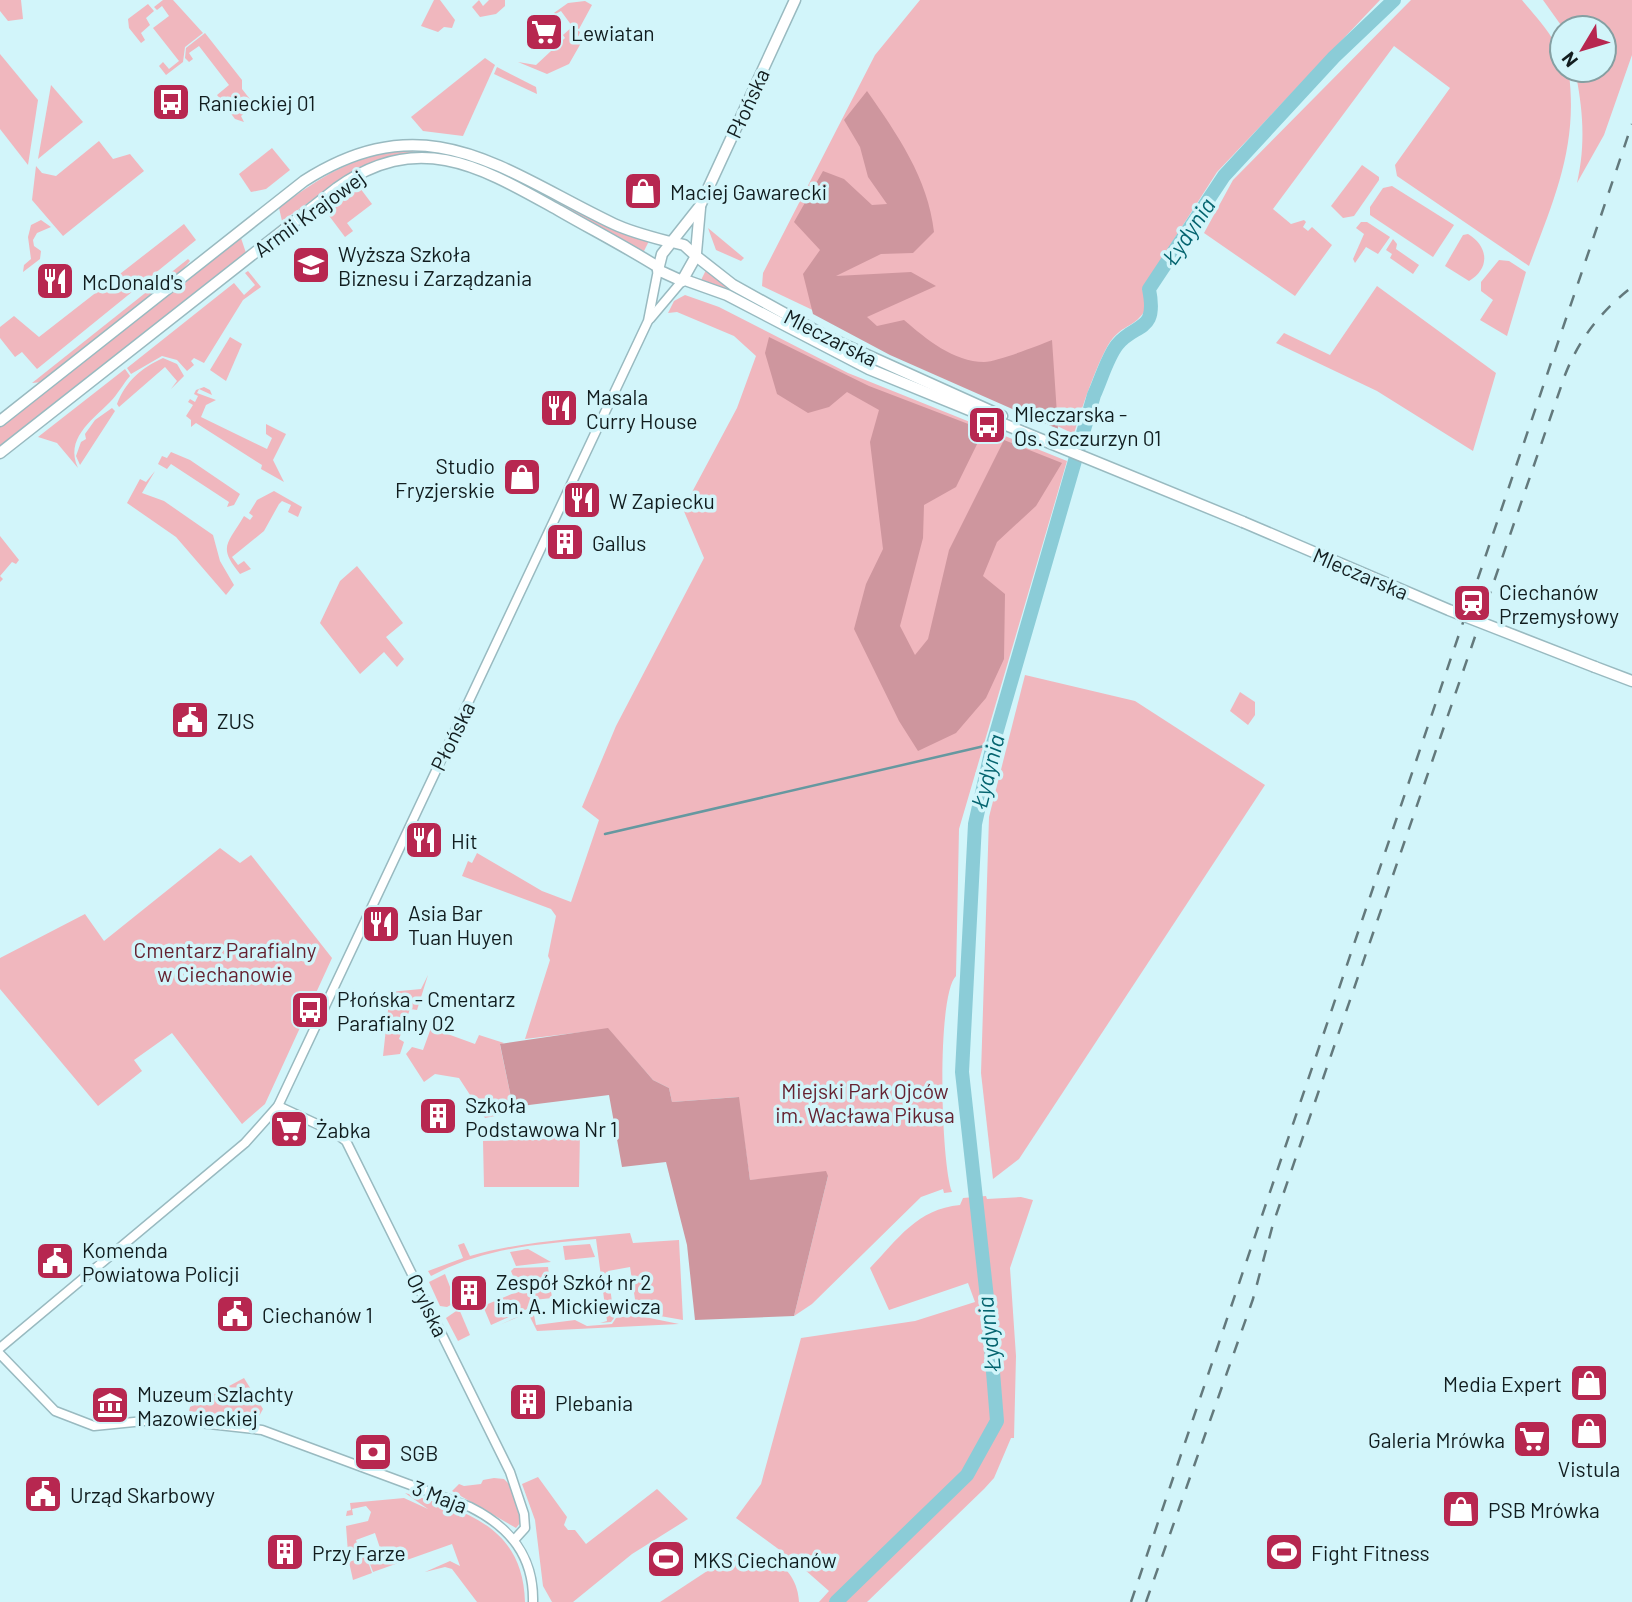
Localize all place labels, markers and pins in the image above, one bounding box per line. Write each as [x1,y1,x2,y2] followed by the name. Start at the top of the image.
[523,11,565,53] supermarket icon: Lewiatan
[571,20,655,45] place label: Lewiatan
[150,81,192,123] bus stop icon: Ranieckiej 01
[198,90,315,115] place label: Ranieckiej 01
[622,170,664,212] shop icon: Maciej Gawarecki
[670,179,827,204] place label: Maciej Gawarecki
[338,241,532,290] place label: Wyższa Szkoła Biznesu i Zarządzania
[290,244,332,286] school or university icon: Wyższa Szkoła Biznesu i Zarządzania
[34,260,76,302] restaurant icon: McDonald's
[82,269,183,294] place label: McDonald's
[586,384,698,433] place label: Masala Curry House
[538,387,580,429] restaurant icon: Masala Curry House
[1014,401,1161,450] place label: Mleczarska - Os. Szczurzyn 01
[966,404,1008,446] bus stop icon: Mleczarska - Os. Szczurzyn 01
[395,453,495,502] place label: Studio Fryzjerskie
[501,456,543,498] shop icon: Studio Fryzjerskie
[561,479,603,521] restaurant icon: W Zapiecku
[609,488,715,513] place label: W Zapiecku
[544,521,586,563] building icon: Gallus
[592,530,646,555] place label: Gallus
[1499,579,1619,628] place label: Ciechanów Przemysłowy
[1451,582,1493,624] station icon: Ciechanów Przemysłowy
[169,699,211,741] public building icon: ZUS
[217,708,254,733] place label: ZUS
[403,819,445,861] restaurant icon: Hit
[451,828,478,853] place label: Hit
[408,900,513,949] place label: Asia Bar Tuan Huyen
[360,903,402,945] restaurant icon: Asia Bar Tuan Huyen
[337,986,515,1035] place label: Płońska - Cmentarz Parafialny 02
[289,989,331,1031] bus stop icon: Płońska - Cmentarz Parafialny 02
[465,1092,617,1141] place label: Szkoła Podstawowa Nr 1
[417,1095,459,1137] building icon: Szkoła Podstawowa Nr 1
[268,1108,310,1150] supermarket icon: Żabka
[316,1117,371,1142] place label: Żabka
[82,1237,240,1286] place label: Komenda Powiatowa Policji
[34,1240,76,1282] public building icon: Komenda Powiatowa Policji
[496,1269,661,1318] place label: Zespół Szkół nr 2 im. A. Mickiewicza
[448,1272,490,1314] building icon: Zespół Szkół nr 2 im. A. Mickiewicza
[214,1293,256,1335] public building icon: Ciechanów 1
[262,1302,373,1327] place label: Ciechanów 1
[1568,1362,1610,1404] shop icon: Media Expert
[1443,1371,1562,1396] place label: Media Expert
[137,1381,294,1430] place label: Muzeum Szlachty Mazowieckiej
[507,1381,549,1423] building icon: Plebania
[89,1384,131,1426] museum icon: Muzeum Szlachty Mazowieckiej
[555,1390,633,1415] place label: Plebania
[1568,1410,1610,1452] shop icon: Vistula
[1511,1418,1553,1460] supermarket icon: Galeria Mrówka
[1368,1427,1505,1452] place label: Galeria Mrówka
[352,1431,394,1473] bank icon: SGB
[400,1440,438,1465] place label: SGB
[1558,1456,1620,1481] place label: Vistula
[22,1473,64,1515] public building icon: Urząd Skarbowy
[70,1482,215,1507] place label: Urząd Skarbowy
[1440,1488,1482,1530] shop icon: PSB Mrówka
[1488,1497,1600,1522] place label: PSB Mrówka
[264,1531,306,1573] building icon: Przy Farze
[1263,1531,1305,1573] sports icon: Fight Fitness
[645,1538,687,1580] sports icon: MKS Ciechanów
[312,1540,406,1565] place label: Przy Farze
[1311,1540,1430,1565] place label: Fight Fitness
[693,1547,837,1572] place label: MKS Ciechanów

